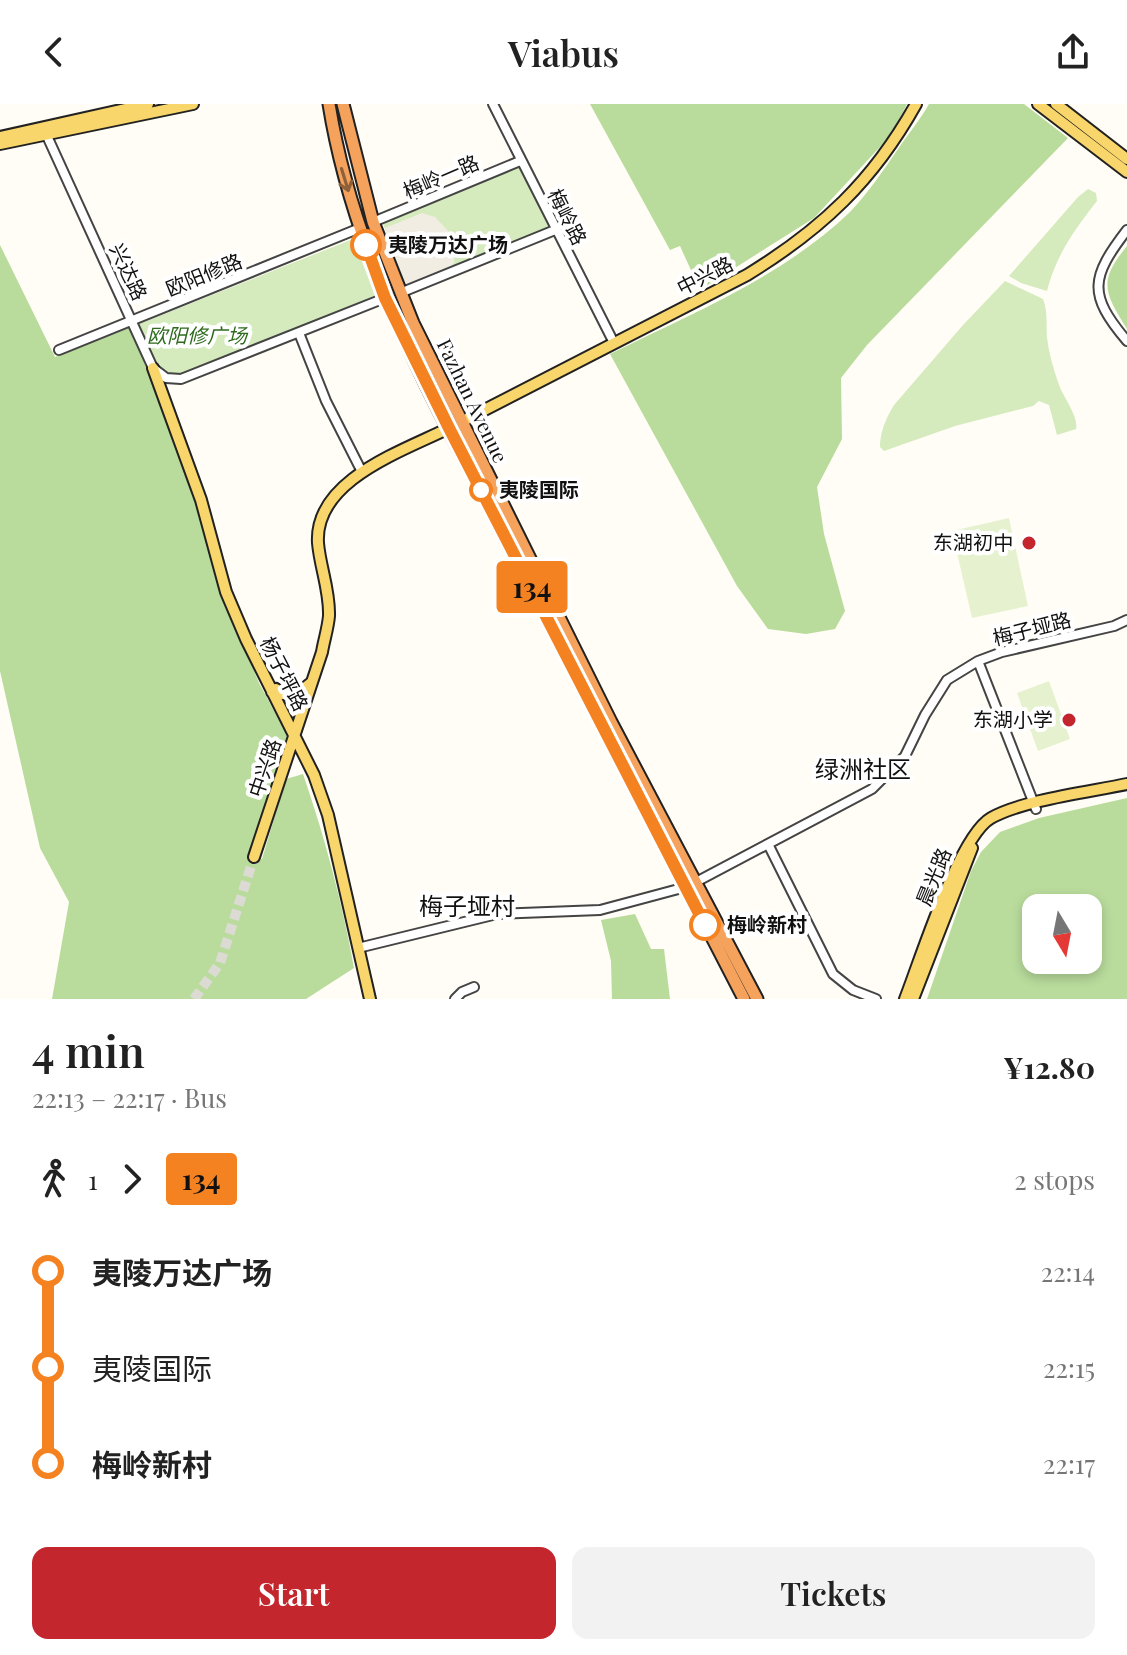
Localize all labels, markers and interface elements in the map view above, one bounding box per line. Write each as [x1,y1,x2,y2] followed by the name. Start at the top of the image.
[508,28,619,76] text: Viabus
[32,30,76,74] icon: back
[1051,30,1095,74] icon: share
[398,148,483,204] street label: 梅岭一路
[338,167,353,193] one-way arrow
[543,183,594,249] street label: 梅岭路
[351,230,381,260] marker: 夷陵万达广场
[388,230,508,257] place label: 夷陵万达广场
[104,238,154,304] street label: 兴达路
[161,246,246,301] street label: 欧阳修路
[671,249,737,300] street label: 中兴路
[147,321,249,348] park label: 欧阳修广场
[432,334,515,467] street label: Fazhan Avenue
[499,475,579,502] place label: 夷陵国际
[470,479,492,501] marker: 夷陵国际
[933,528,1013,555] place label: 东湖初中
[1020,534,1038,552] marker: 东湖初中
[486,561,578,613] line badge: 134
[513,568,551,605] text: 134
[990,605,1074,650] street label: 梅子垭路
[255,632,316,715] street label: 杨子坪路
[973,705,1053,732] place label: 东湖小学
[1060,711,1078,729] marker: 东湖小学
[241,735,286,800] street label: 中兴路
[815,752,911,784] district label: 绿洲社区
[909,844,956,909] street label: 晨光路
[419,889,515,921] district label: 梅子垭村
[1022,894,1102,974] north arrow
[1022,894,1102,974] map controls
[690,910,720,940] marker: 梅岭新村
[727,910,807,937] place label: 梅岭新村
[32,1020,145,1079] text: 4 min
[1003,1047,1095,1087] text: ¥12.80
[32,1080,227,1115] text: 22:13 – 22:17 · Bus
[32,1157,76,1201] icon: walk
[110,1157,154,1201] icon: forward
[182,1160,221,1197] text: 134
[88,1162,98,1197] text: 1
[1014,1162,1095,1197] text: 2 stops
[92,1252,272,1292] text: 夷陵万达广场
[1041,1254,1095,1289] text: 22:14
[92,1348,212,1388] text: 夷陵国际
[1043,1350,1095,1385] text: 22:15
[92,1444,212,1484] text: 梅岭新村
[1043,1446,1095,1481] text: 22:17
[32,1547,556,1639] button: Start
[572,1547,1095,1639] button: Tickets

